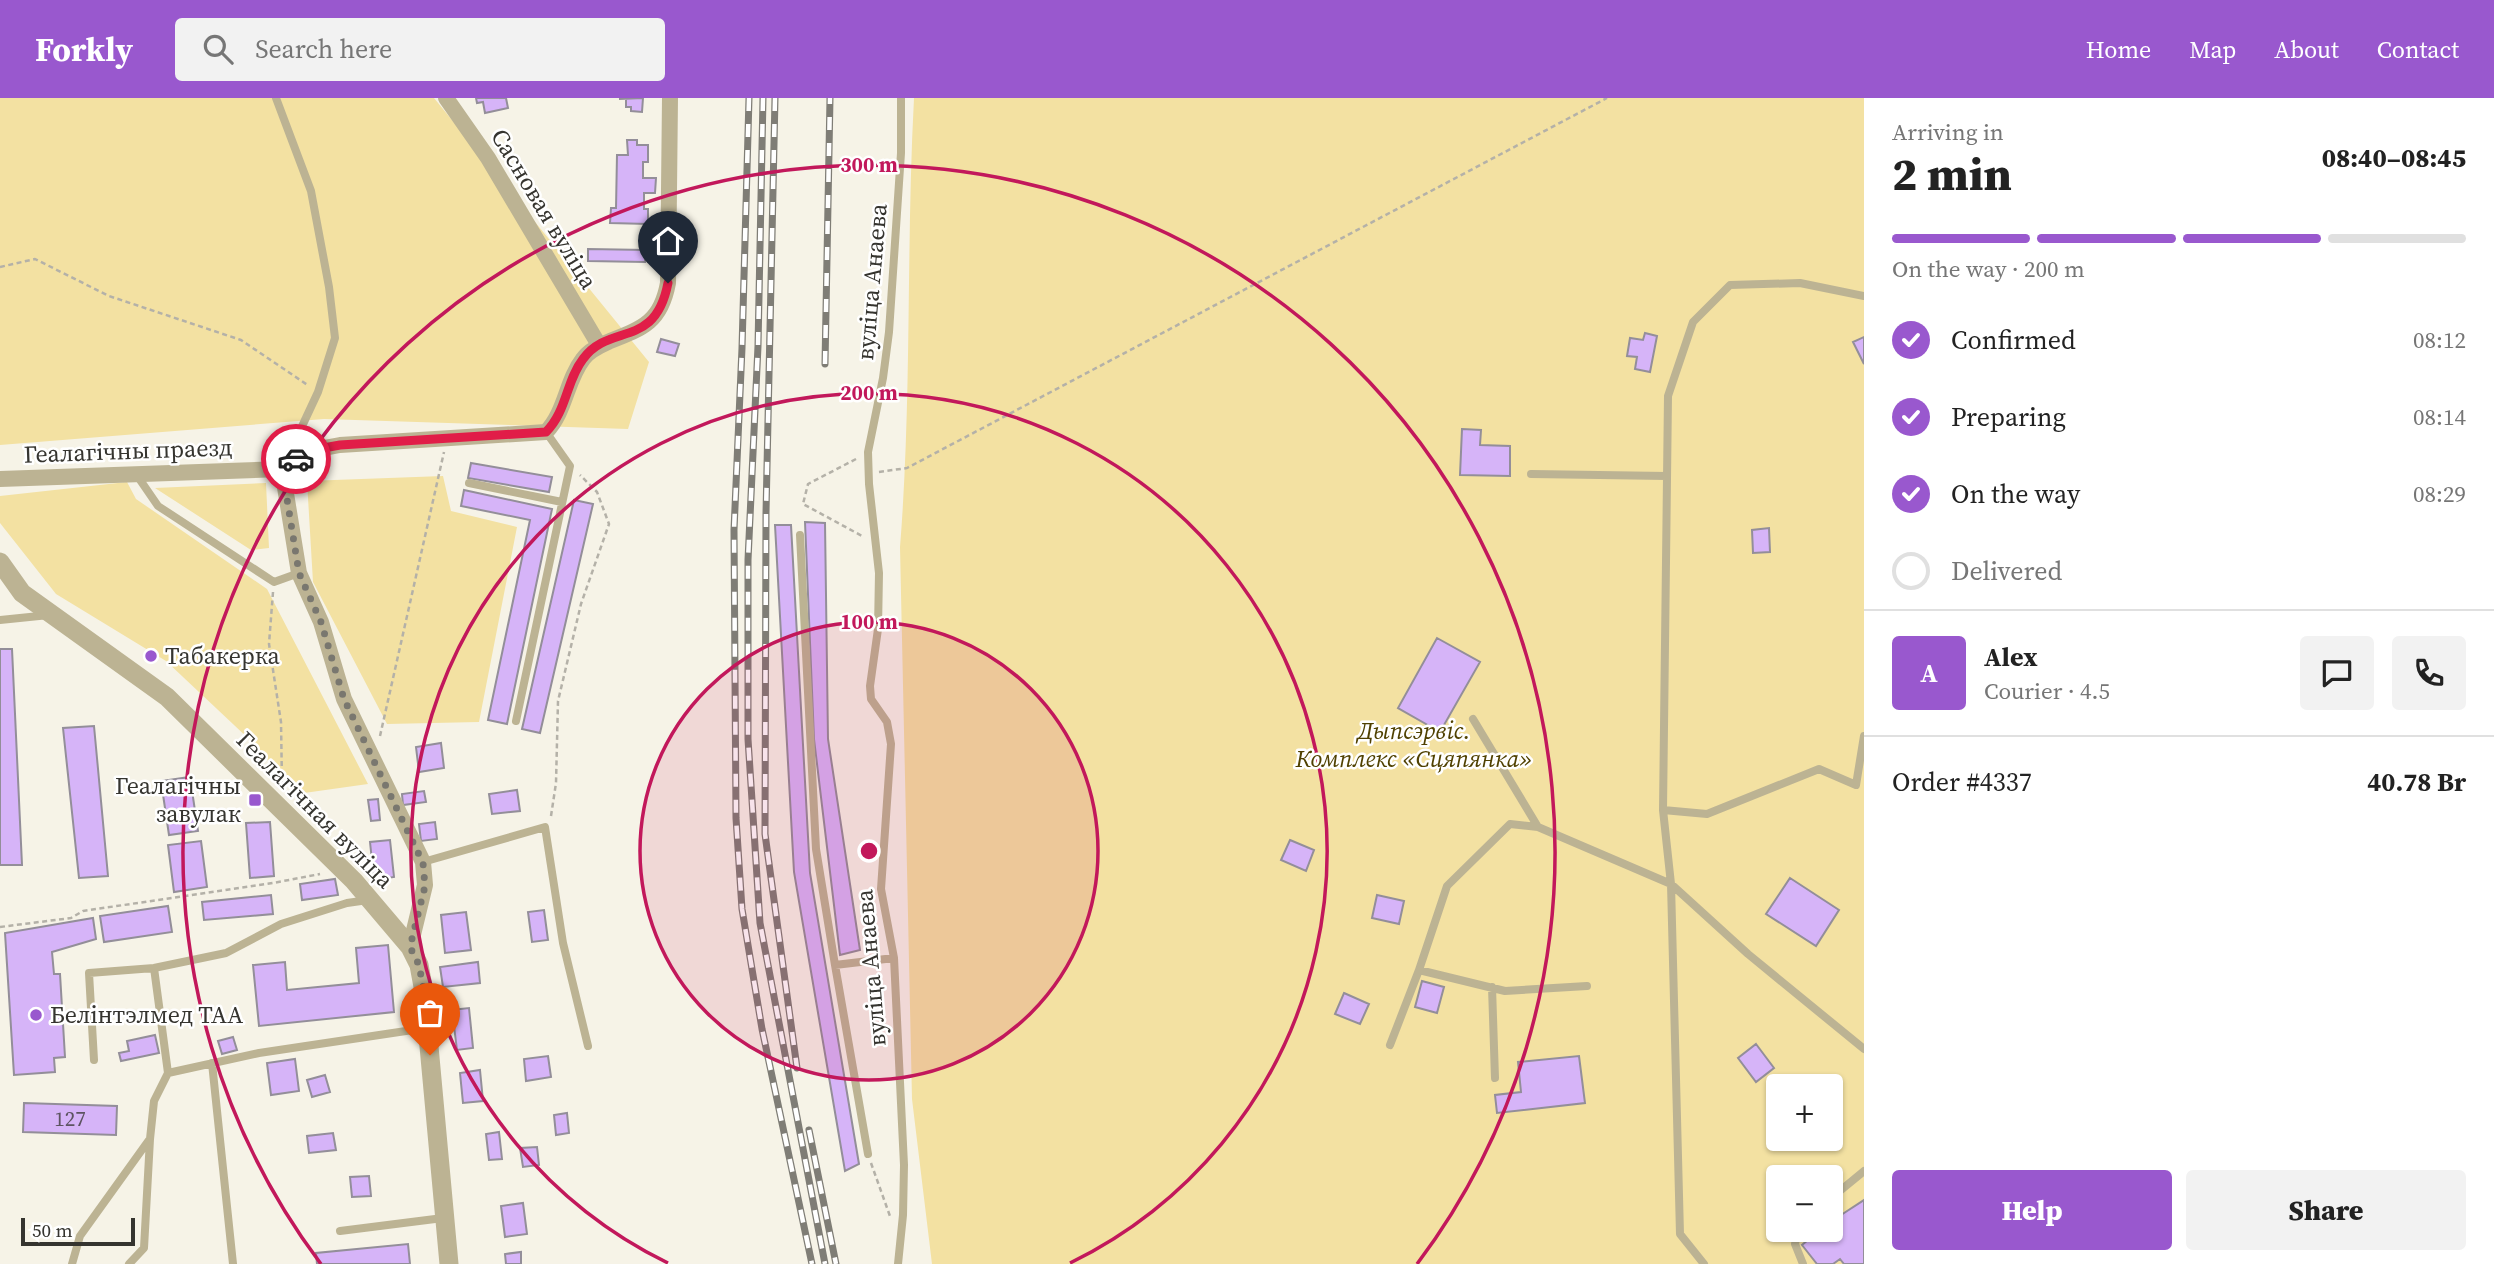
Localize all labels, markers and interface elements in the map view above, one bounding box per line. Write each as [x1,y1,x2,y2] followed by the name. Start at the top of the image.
[175,18,665,81] search box
[35,27,133,72] text: Forkly
[199,30,237,68] icon: search
[255,31,392,67] text: Search here
[2086,33,2151,66] text: Home
[2189,33,2236,66] text: Map
[2274,33,2339,66] text: About
[2377,33,2459,66] text: Contact
[1892,116,2004,148] text: Arriving in
[483,122,606,296] street label: Сасновая вуліца
[2322,140,2466,176] text: 08:40–08:45
[1892,142,2012,205] text: 2 min
[840,150,898,179] text: 300 m
[848,201,895,362] street label: вуліца Анаева
[638,211,698,283] pin
[649,222,687,260] icon: home
[1892,253,2085,285] text: On the way · 200 m
[1892,321,1930,359] icon: check
[1951,322,2076,358] text: Confirmed
[2413,324,2466,356] text: 08:12
[840,378,898,407] text: 200 m
[1892,398,1930,436] icon: check
[1951,399,2066,435] text: Preparing
[2413,401,2466,433] text: 08:14
[261,424,331,494] courier
[23,430,233,471] street label: Геалагічны праезд
[277,440,315,478] icon: car
[1892,475,1930,513] icon: check
[1951,476,2080,512] text: On the way
[2413,478,2466,510] text: 08:29
[1951,553,2062,589] text: Delivered
[840,607,898,636] text: 100 m
[2300,636,2374,710] button: chat
[2392,636,2466,710] button: phone
[165,639,281,672] place label: Табакерка
[1984,639,2038,675] text: Alex
[143,648,159,664] marker: Табакерка
[1920,655,1938,691] text: A
[1984,675,2110,707] text: Courier · 4.5
[1294,714,1533,775] park label: Дыпсэрвіс. Комплекс «Сцяпянка»
[229,724,402,896] street label: Геалагічная вуліца
[1892,764,2032,800] text: Order #4337
[2367,764,2466,800] text: 40.78 Br
[115,769,241,830] place label: Геалагічны завулак
[247,792,263,808] marker: Геалагічны завулак
[857,839,881,863] centre of rings
[847,887,894,1048] street label: вуліца Анаева
[400,983,460,1055] pin
[411,994,449,1032] icon: bag
[50,998,243,1031] place label: Белінтэлмед ТАА
[28,1007,44,1023] marker: Белінтэлмед ТАА
[1766,1074,1843,1242] map controls
[1766,1074,1843,1151] button: +
[54,1104,86,1133] house number: 127
[1766,1165,1843,1242] button: −
[1892,1170,2172,1250] button: Help
[2186,1170,2466,1250] button: Share
[21,1215,135,1247] scale bar
[32,1217,73,1243] text: 50 m

